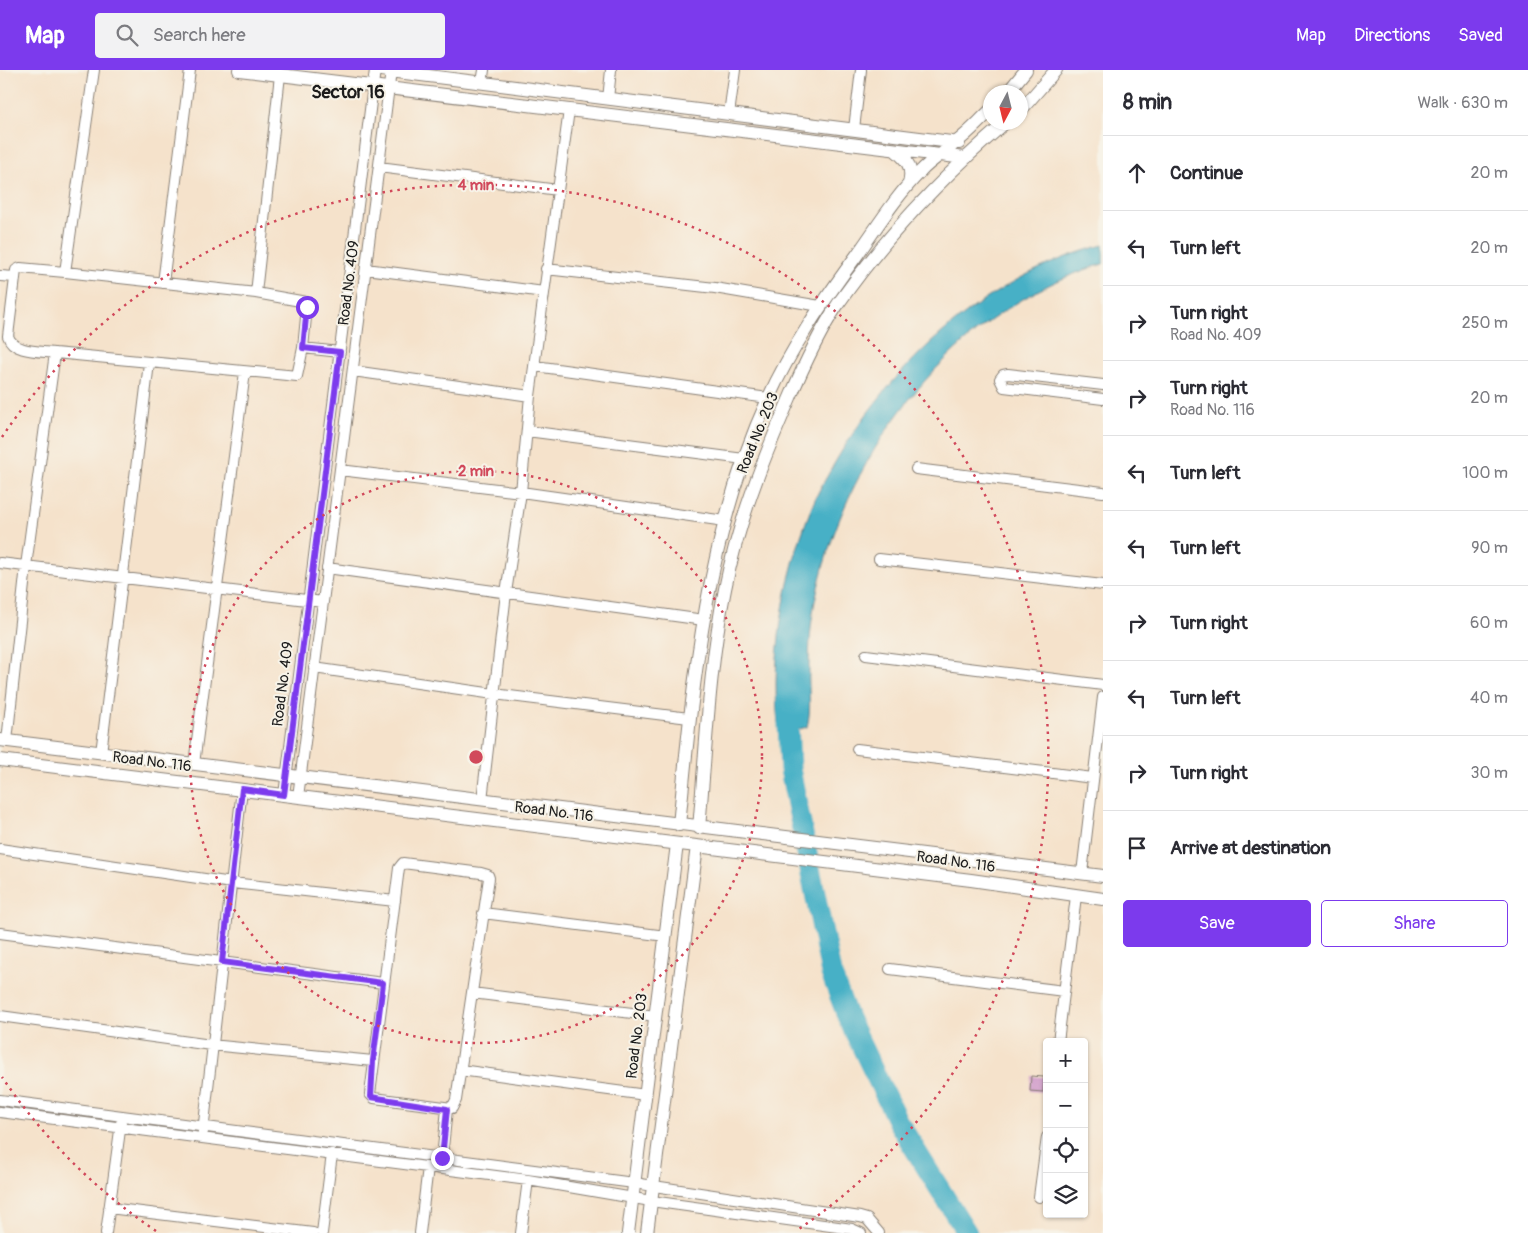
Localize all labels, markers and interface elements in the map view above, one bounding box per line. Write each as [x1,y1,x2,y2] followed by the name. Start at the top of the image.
[95,13,445,58] search box
[25,21,65,50] text: Map
[113,21,141,49] icon: search
[153,23,246,47] text: Search here
[1296,24,1326,47] text: Map
[1354,24,1430,47] text: Directions
[1458,24,1503,47] text: Saved
[311,81,385,104] district label: Sector 16
[983,85,1028,130] north arrow
[1123,89,1172,116] text: 8 min
[1417,93,1508,113] text: Walk · 630 m
[1123,159,1151,187] icon: ahead
[1170,161,1243,185] text: Continue
[1470,163,1508,183] text: 20 m
[458,176,495,195] text: 4 min
[1123,234,1151,262] icon: left
[1170,236,1240,260] text: Turn left
[1470,238,1508,258] text: 20 m
[334,239,364,327] street label: Road No. 409
[296,296,319,319] route start
[1170,301,1248,325] text: Turn right
[1123,309,1151,337] icon: right
[1462,313,1508,333] text: 250 m
[1170,325,1261,345] text: Road No. 409
[1170,376,1248,400] text: Turn right
[1123,384,1151,412] icon: right
[1470,388,1508,408] text: 20 m
[733,390,783,476] street label: Road No. 203
[1170,400,1255,420] text: Road No. 116
[1123,459,1151,487] icon: left
[1170,461,1240,485] text: Turn left
[458,462,494,481] text: 2 min
[1462,463,1508,483] text: 100 m
[1123,534,1151,562] icon: left
[1170,536,1240,560] text: Turn left
[1471,538,1508,558] text: 90 m
[1123,609,1151,637] icon: right
[1170,611,1248,635] text: Turn right
[1470,613,1508,633] text: 60 m
[268,640,298,728] street label: Road No. 409
[1123,684,1151,712] icon: left
[1170,686,1240,710] text: Turn left
[1470,688,1508,708] text: 40 m
[111,748,193,776] street label: Road No. 116
[467,748,485,766] centre of rings
[1123,759,1151,787] icon: right
[1170,761,1248,785] text: Turn right
[1470,763,1508,783] text: 30 m
[513,798,595,826] street label: Road No. 116
[1123,834,1151,862] icon: arrive
[1170,836,1331,860] text: Arrive at destination
[915,847,997,877] street label: Road No. 116
[1123,900,1311,947] button: Save
[1321,900,1508,947] button: Share
[622,992,652,1080] street label: Road No. 203
[1043,1038,1088,1218] map controls
[1043,1038,1088,1083] button: +
[1043,1083,1088,1128] button: −
[1043,1128,1088,1173] button: locate
[431,1147,454,1170] route end
[1043,1173,1088,1218] button: layers

